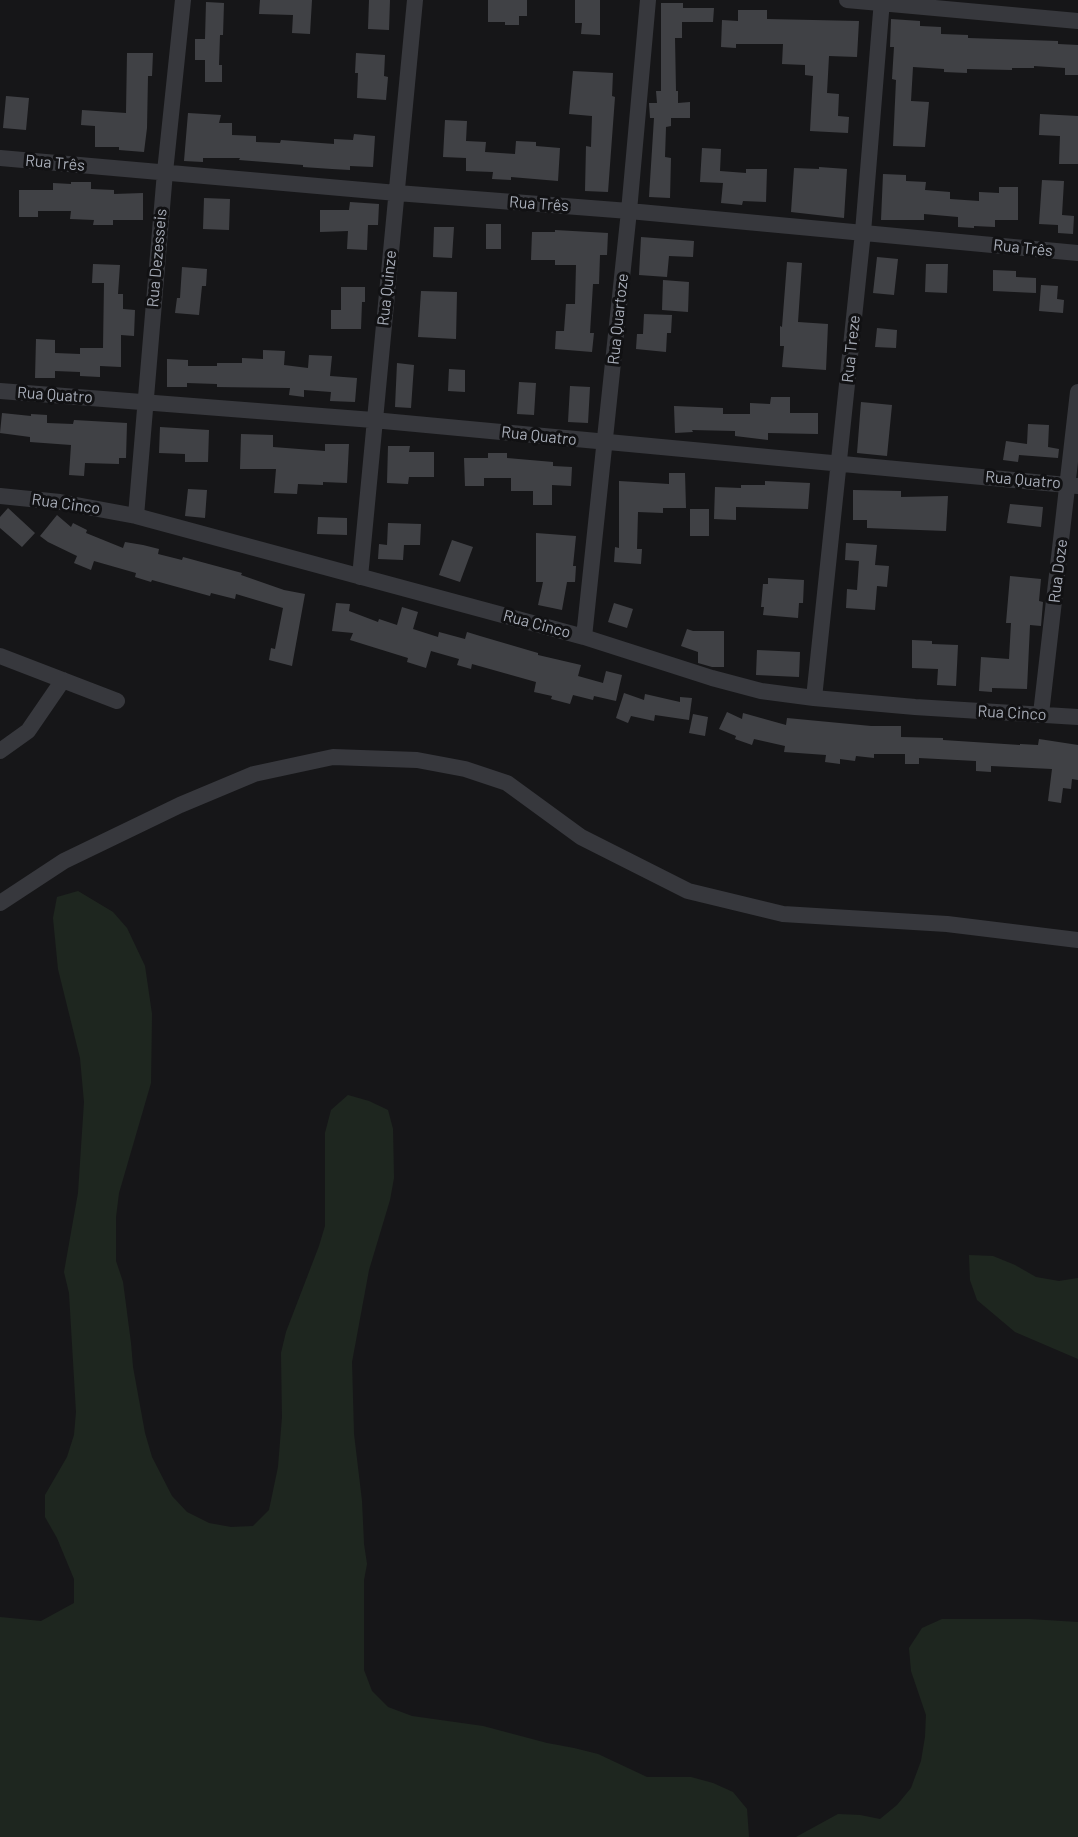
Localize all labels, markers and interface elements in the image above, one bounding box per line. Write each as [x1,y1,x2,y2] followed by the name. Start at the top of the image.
[24,151,86,175] street label: Rua Três
[508,192,570,216] street label: Rua Três
[143,208,171,308] street label: Rua Dezesseis
[992,235,1054,261] street label: Rua Três
[373,249,401,327] street label: Rua Quinze
[604,272,632,366] street label: Rua Quartoze
[838,314,864,384] street label: Rua Treze
[16,383,94,407] street label: Rua Quatro
[500,422,578,450] street label: Rua Quatro
[984,467,1062,493] street label: Rua Quatro
[30,490,102,518] street label: Rua Cinco
[1045,538,1071,604] street label: Rua Doze
[501,606,573,642] street label: Rua Cinco
[977,702,1047,724] street label: Rua Cinco

